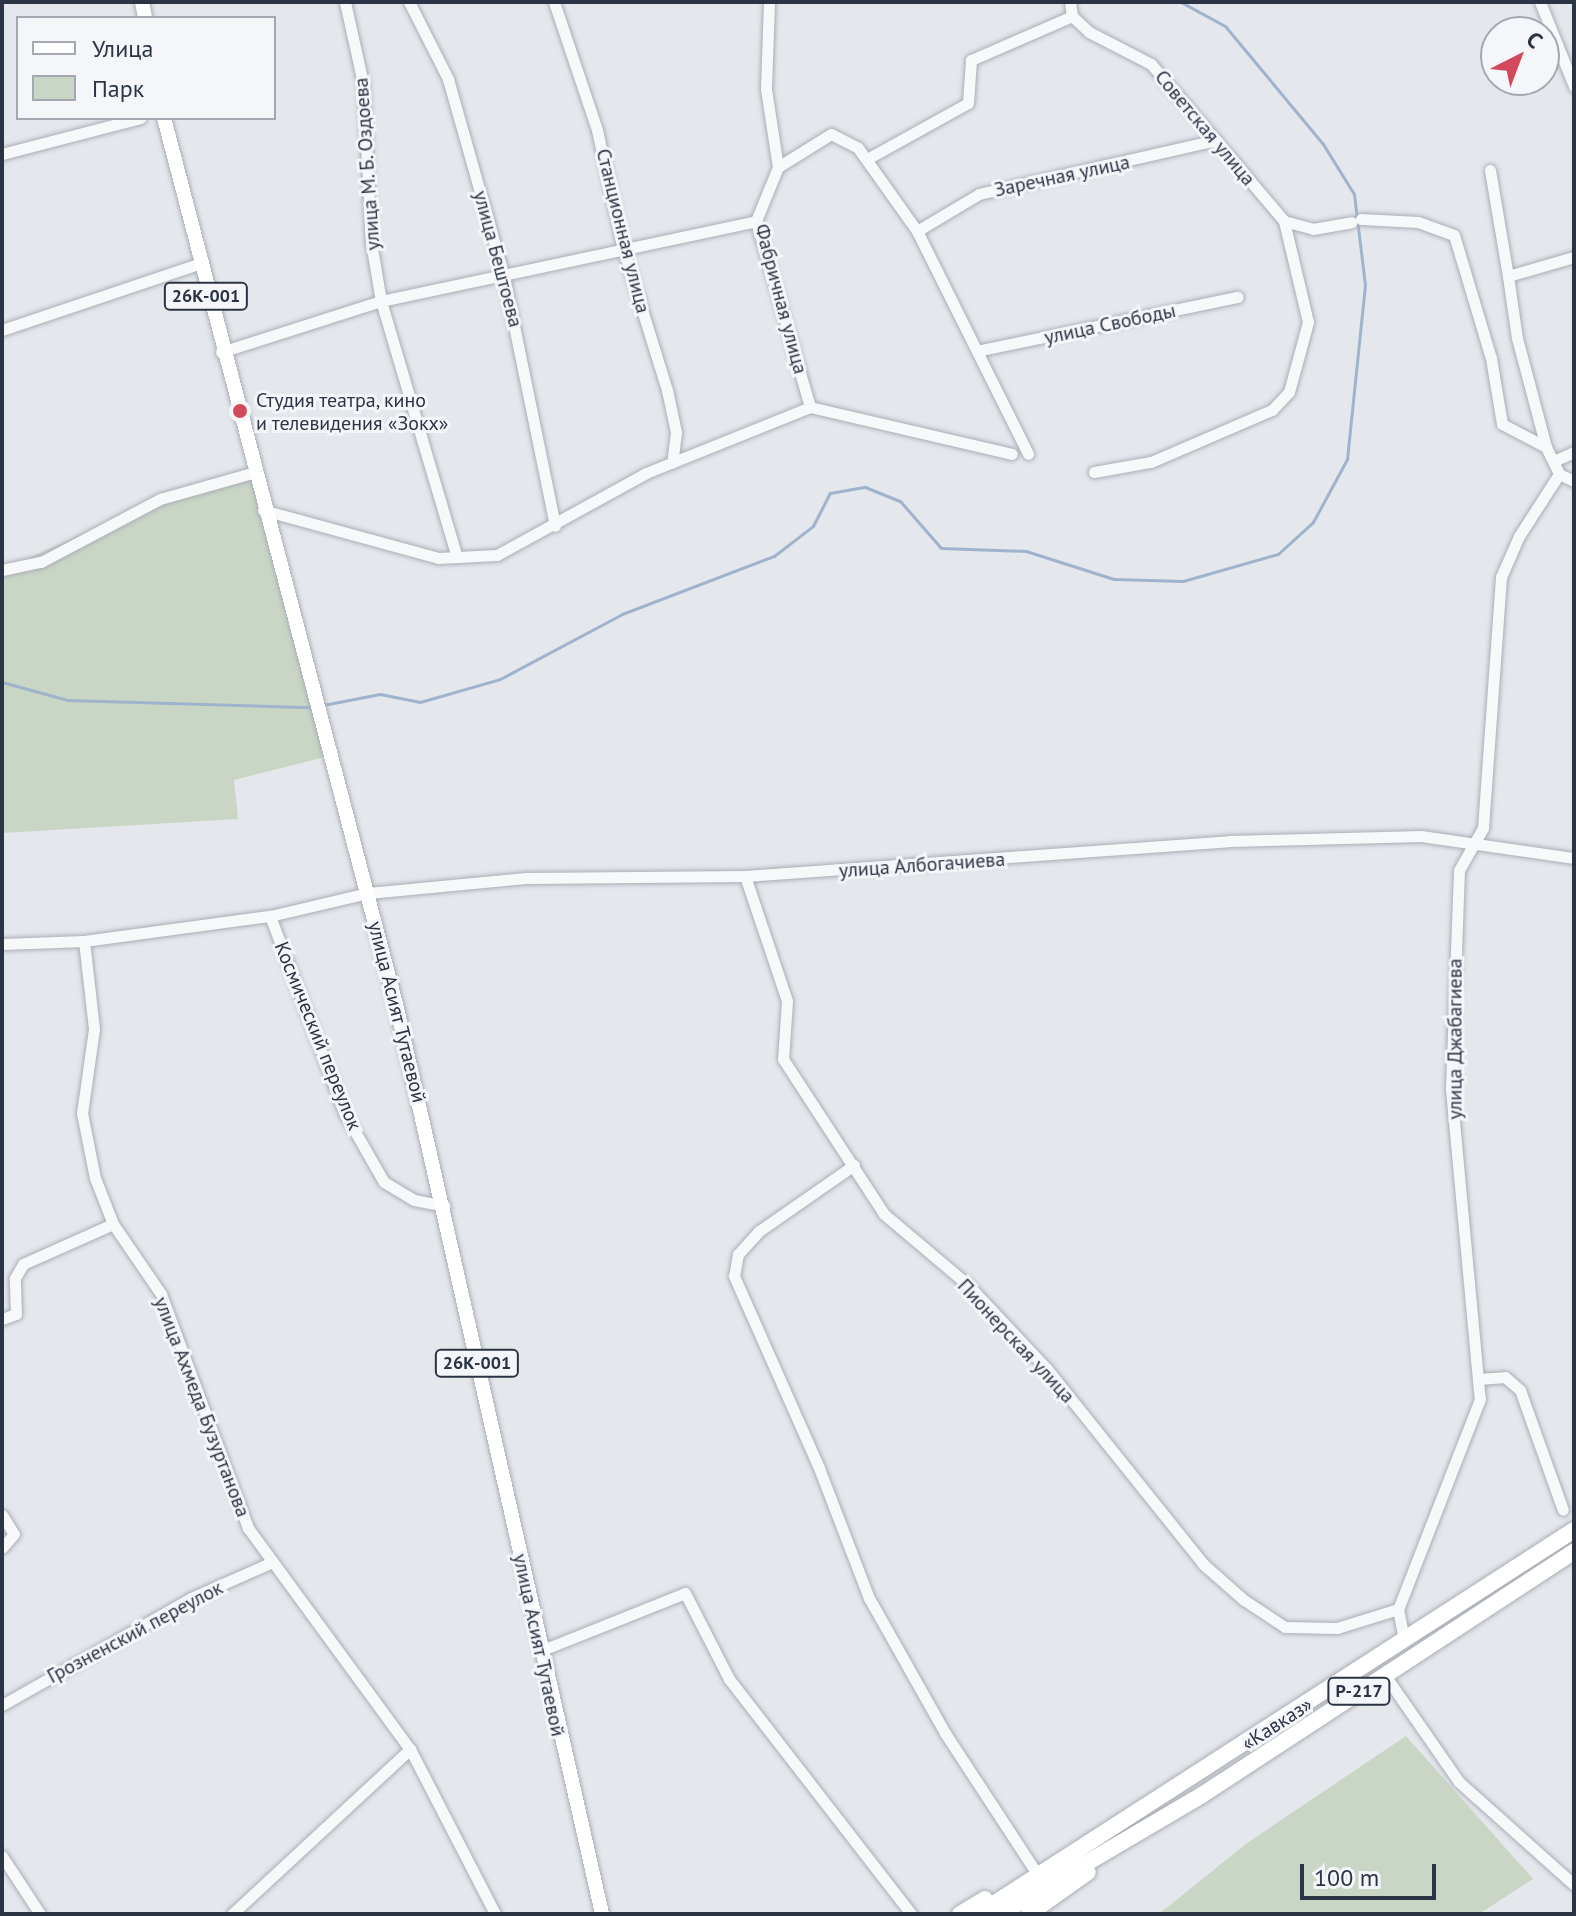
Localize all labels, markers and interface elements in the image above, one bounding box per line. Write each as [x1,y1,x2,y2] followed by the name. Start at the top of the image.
[16,16,276,120] legend
[1480,16,1560,96] north arrow
[1521,25,1549,54] text: С
[92,33,153,64] text: Улица
[1150,65,1260,191] street label: Советская улица
[92,73,144,104] text: Парк
[349,75,385,253] street label: улица М. Б. Оздоева
[591,146,655,316] street label: Станционная улица
[992,150,1132,202] street label: Заречная улица
[468,188,528,330] street label: улица Бештоева
[749,221,813,377] street label: Фабричная улица
[162,282,250,310] road number: 26К-001
[1042,298,1178,350] street label: улица Свободы
[256,388,449,435] place label: Студия театра, кино и телевидения «Зокх»
[231,402,249,420] marker: Студия театра, кино и телевидения «Зокх»
[838,847,1006,883] street label: улица Албогачиева
[363,918,431,1106] street label: улица Асият Тутаевой
[269,938,367,1134] street label: Космический переулок
[1443,958,1467,1120] street label: улица Джабагиева
[952,1274,1080,1408] street label: Пионерская улица
[149,1293,255,1521] street label: улица Ахмеда Бузуртанова
[433,1349,521,1377] road number: 26К-001
[508,1551,570,1739] street label: улица Асият Тутаевой
[43,1576,227,1688] street label: Грозненский переулок
[1327,1677,1391,1705] road number: Р-217
[1237,1692,1317,1756] street label: «Кавказ»
[1304,1848,1440,1898] scale bar
[1314,1862,1379,1893] text: 100 m

